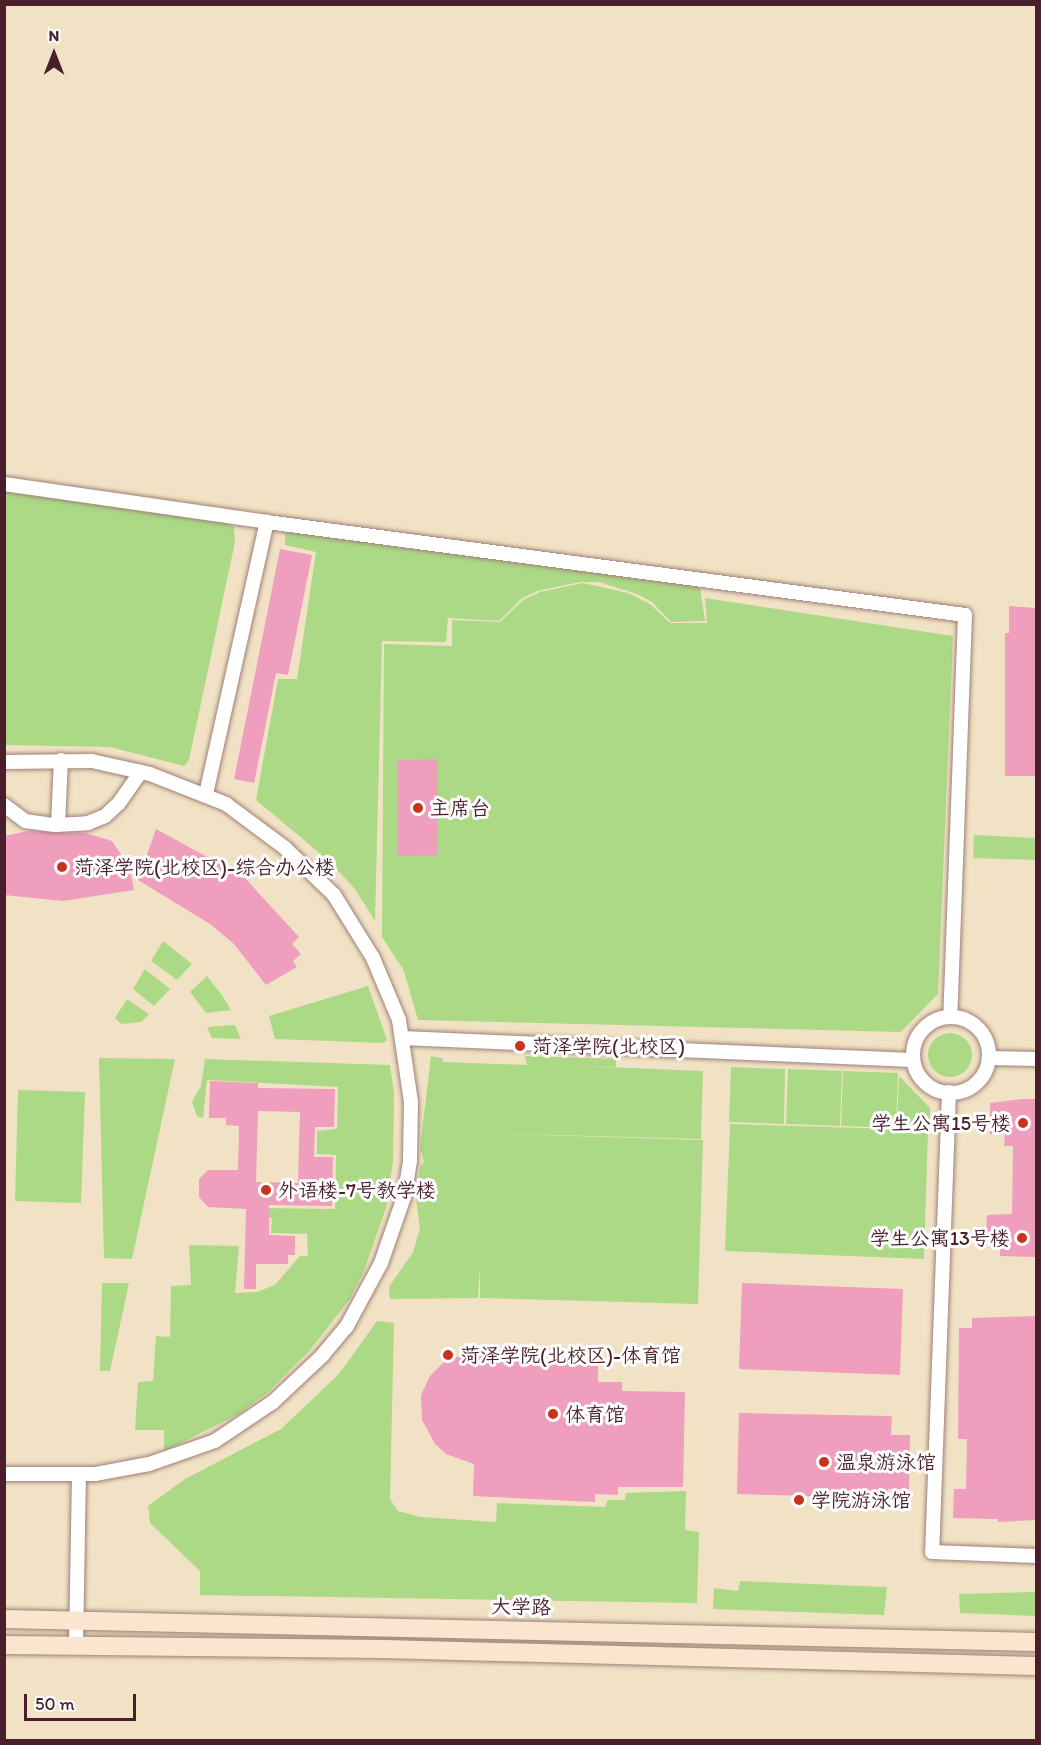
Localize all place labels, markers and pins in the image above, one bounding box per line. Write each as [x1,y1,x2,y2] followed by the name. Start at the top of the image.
[430,796,490,820] place label: 主席台
[411,801,425,815] marker: 主席台
[74,855,335,879] place label: 菏泽学院(北校区)-综合办公楼
[55,860,69,874] marker: 菏泽学院(北校区)-综合办公楼
[532,1034,685,1058] place label: 菏泽学院(北校区)
[513,1039,527,1053] marker: 菏泽学院(北校区)
[871,1111,1011,1135] place label: 学生公寓15号楼
[1016,1116,1030,1130] marker: 学生公寓15号楼
[278,1178,436,1202] place label: 外语楼-7号教学楼
[259,1183,273,1197] marker: 外语楼-7号教学楼
[870,1226,1010,1250] place label: 学生公寓13号楼
[1015,1231,1029,1245] marker: 学生公寓13号楼
[460,1343,681,1367] place label: 菏泽学院(北校区)-体育馆
[441,1348,455,1362] marker: 菏泽学院(北校区)-体育馆
[565,1402,625,1426] place label: 体育馆
[546,1407,560,1421] marker: 体育馆
[836,1450,936,1474] place label: 温泉游泳馆
[817,1455,831,1469] marker: 温泉游泳馆
[811,1488,911,1512] place label: 学院游泳馆
[792,1493,806,1507] marker: 学院游泳馆

